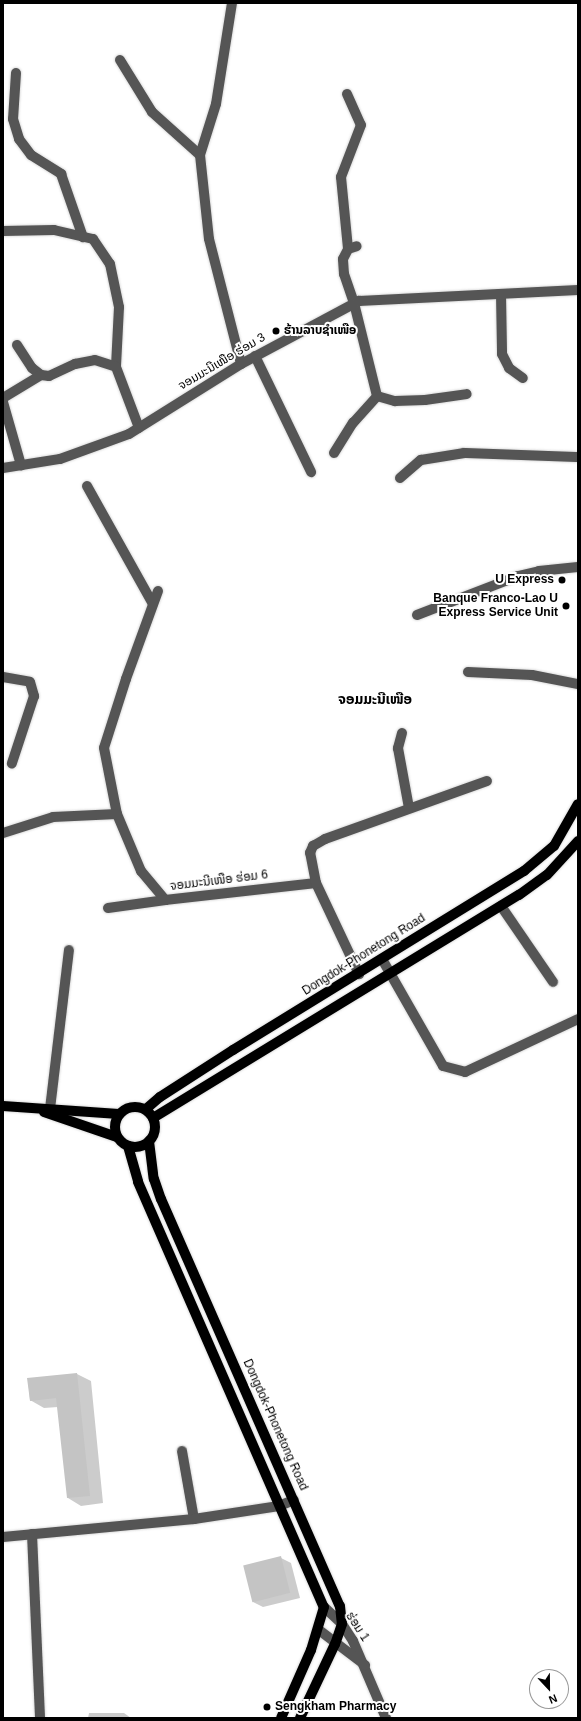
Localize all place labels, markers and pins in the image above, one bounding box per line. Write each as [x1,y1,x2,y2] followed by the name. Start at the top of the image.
[284,324,356,338] place label: ຮ້ານລາບຊຳເໜືອ
[271,326,281,336] marker: ຮ້ານລາບຊຳເໜືອ
[495,573,554,587] place label: U Express
[557,575,567,585] marker: U Express
[433,592,558,620] place label: Banque Franco-Lao U Express Service Unit
[561,601,571,611] marker: Banque Franco-Lao U Express Service Unit
[275,1700,396,1714] place label: Sengkham Pharmacy
[262,1702,272,1712] marker: Sengkham Pharmacy

